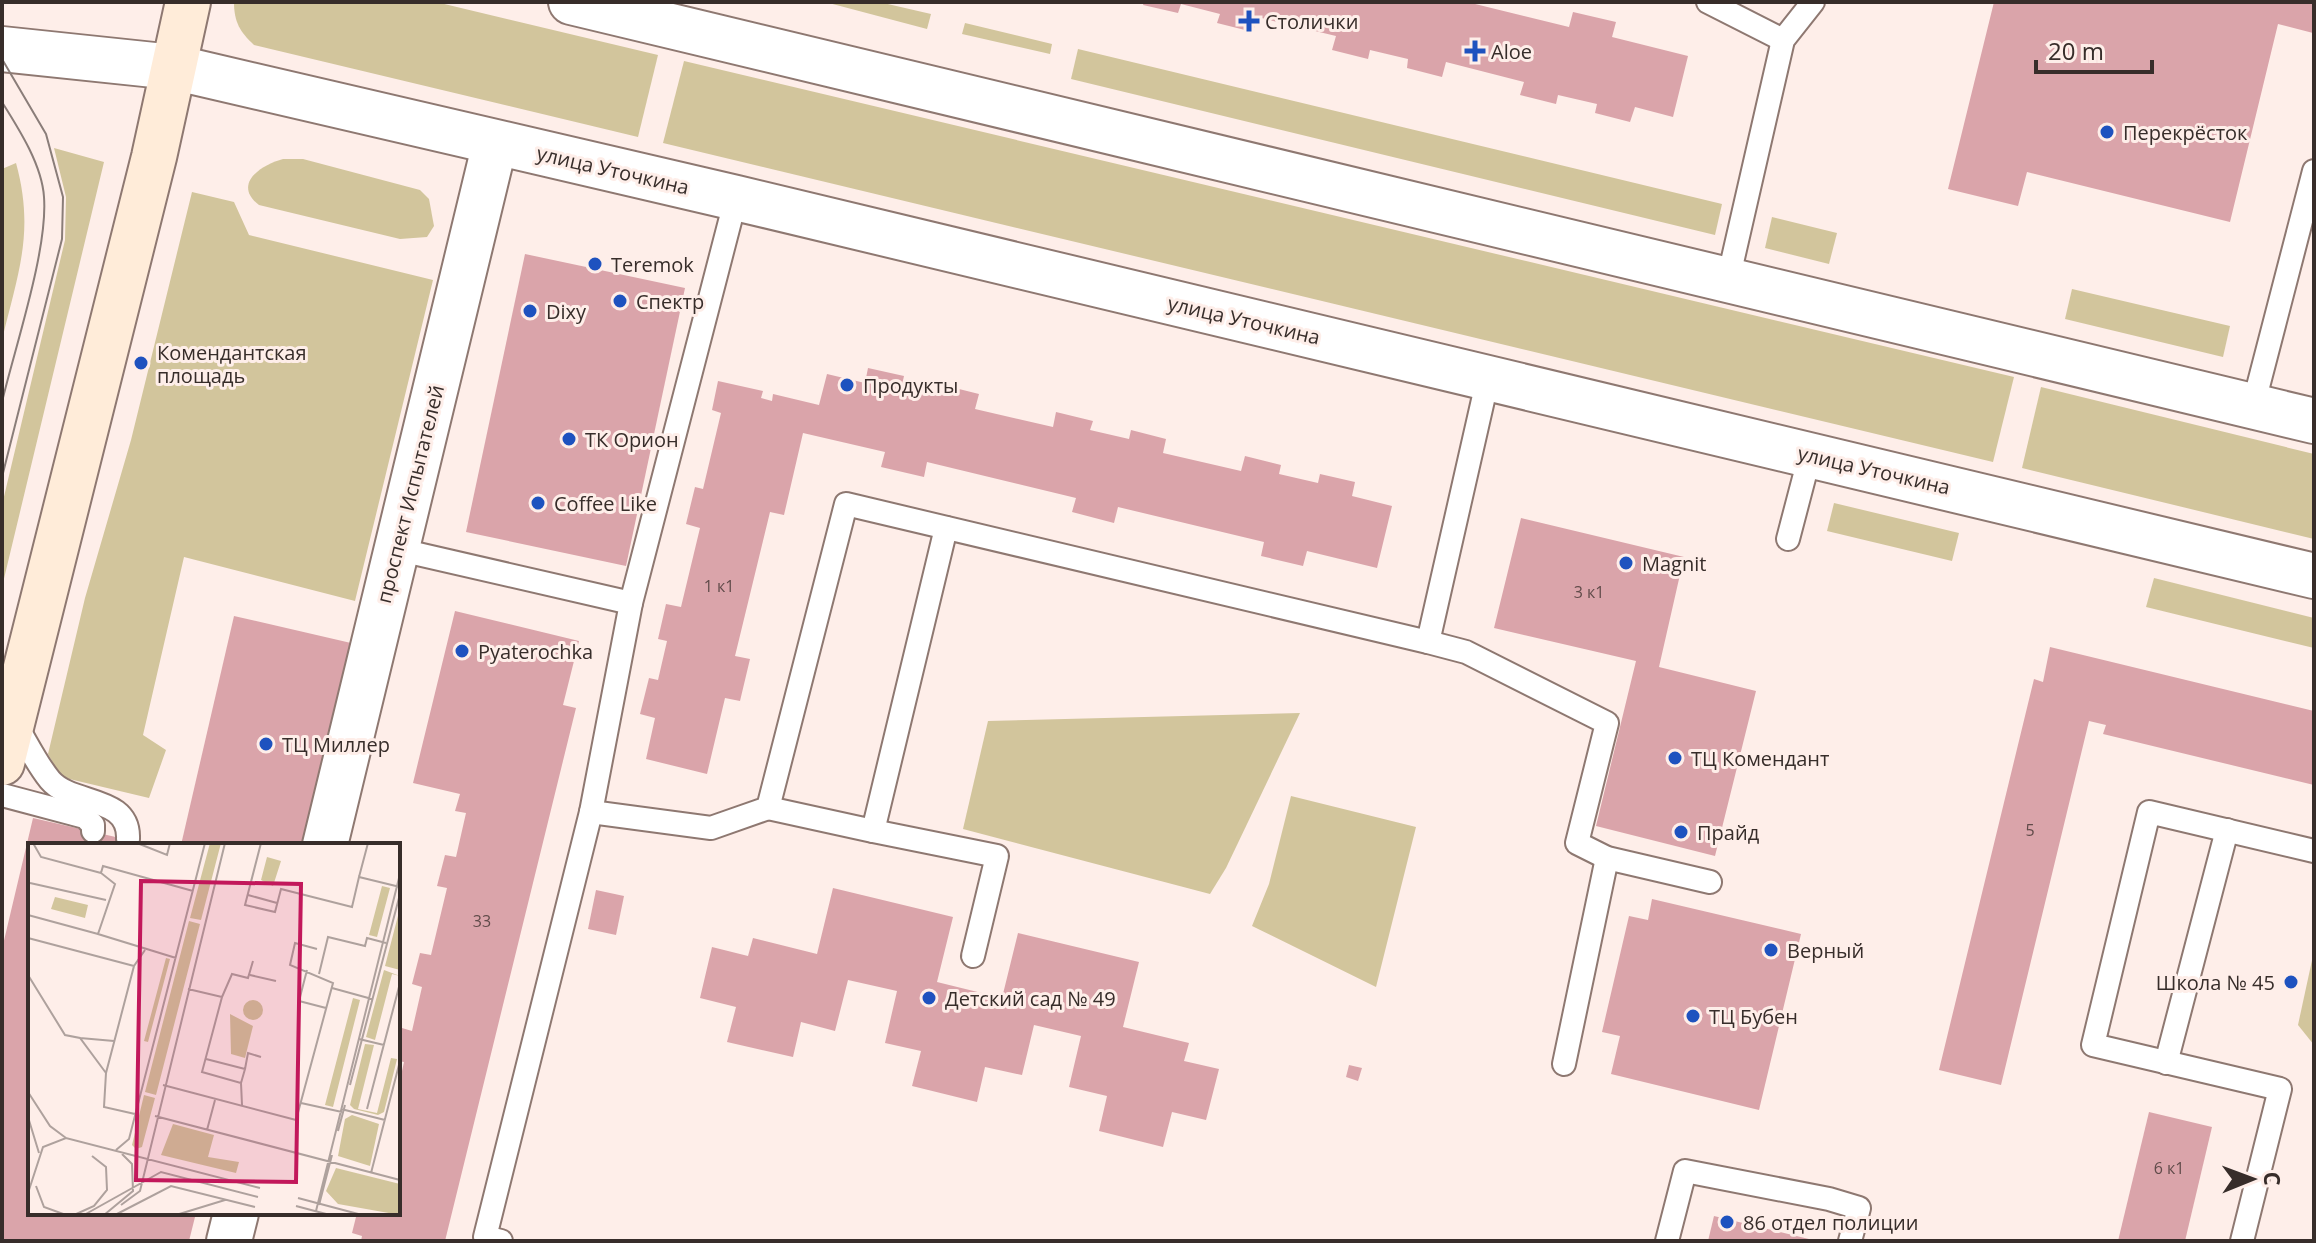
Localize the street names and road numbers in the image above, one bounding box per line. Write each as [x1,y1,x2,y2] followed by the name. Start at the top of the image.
[534,139,692,201] street label: улица Уточкина
[1165,289,1323,351] street label: улица Уточкина
[370,382,450,606] street label: проспект Испытателей
[1795,439,1953,501] street label: улица Уточкина

